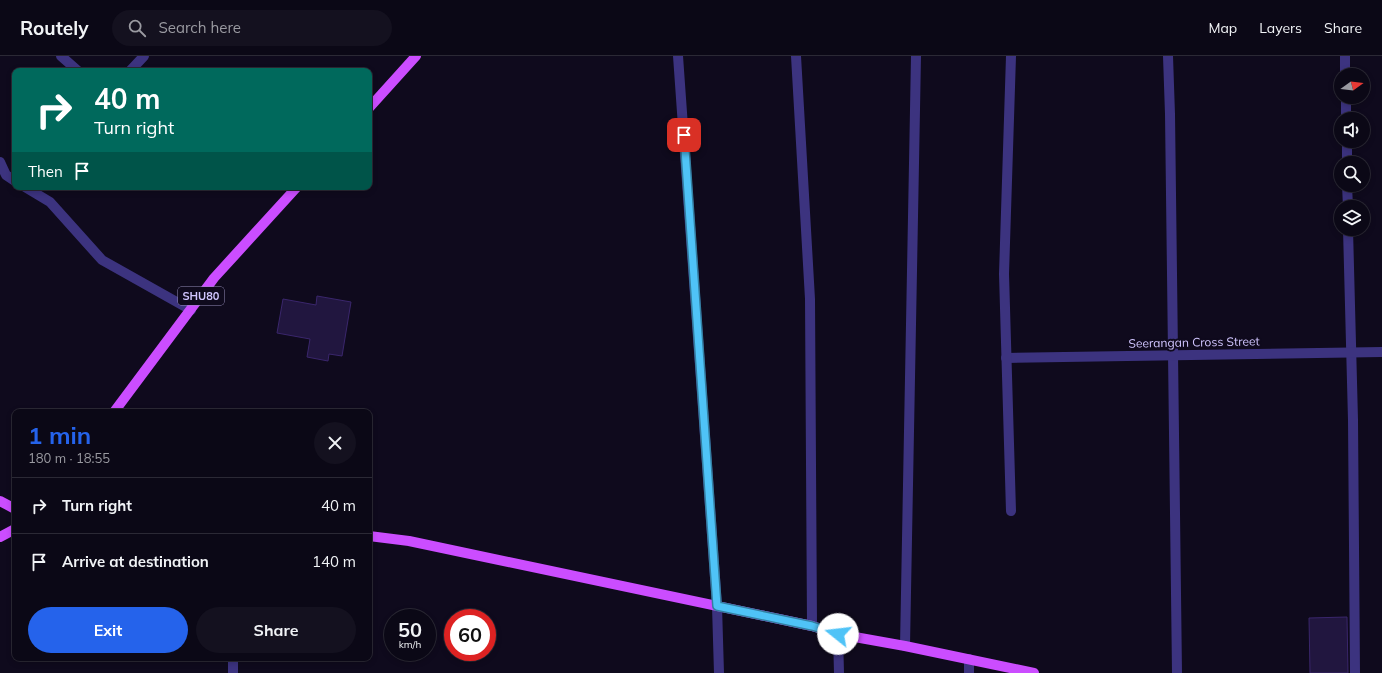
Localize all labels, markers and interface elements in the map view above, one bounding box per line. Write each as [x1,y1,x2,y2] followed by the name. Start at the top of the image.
[112,10,392,46] search box
[20,16,88,40] text: Routely
[126,17,148,39] icon: search
[158,18,241,37] text: Search here
[1208,19,1237,37] text: Map
[1259,19,1302,37] text: Layers
[1324,19,1362,37] text: Share
[1334,68,1370,104] north arrow
[1334,68,1370,236] map controls
[94,81,160,116] text: 40 m
[28,84,80,136] icon: right
[1334,112,1370,148] button: sound
[94,116,174,139] text: Turn right
[667,118,701,152] pin
[673,124,695,146] icon: arrive
[1334,156,1370,192] button: search
[71,160,93,182] icon: arrive
[28,162,63,181] text: Then
[1334,200,1370,236] button: layers
[178,287,224,305] road number: SHU80
[1128,333,1260,351] street label: Seerangan Cross Street
[28,420,91,450] text: 1 min
[314,422,356,464] button: close
[28,450,110,466] text: 180 m · 18:55
[28,495,50,517] icon: right
[62,496,132,515] text: Turn right
[321,496,356,515] text: 40 m
[28,551,50,573] icon: arrive
[62,552,209,571] text: Arrive at destination
[312,552,356,571] text: 140 m
[28,607,188,653] button: Exit
[196,607,356,653] button: Share
[444,609,496,661] speed limit sign: 60
[817,613,859,655] position arrow
[398,617,422,642] text: 50
[399,638,421,651] text: km/h

